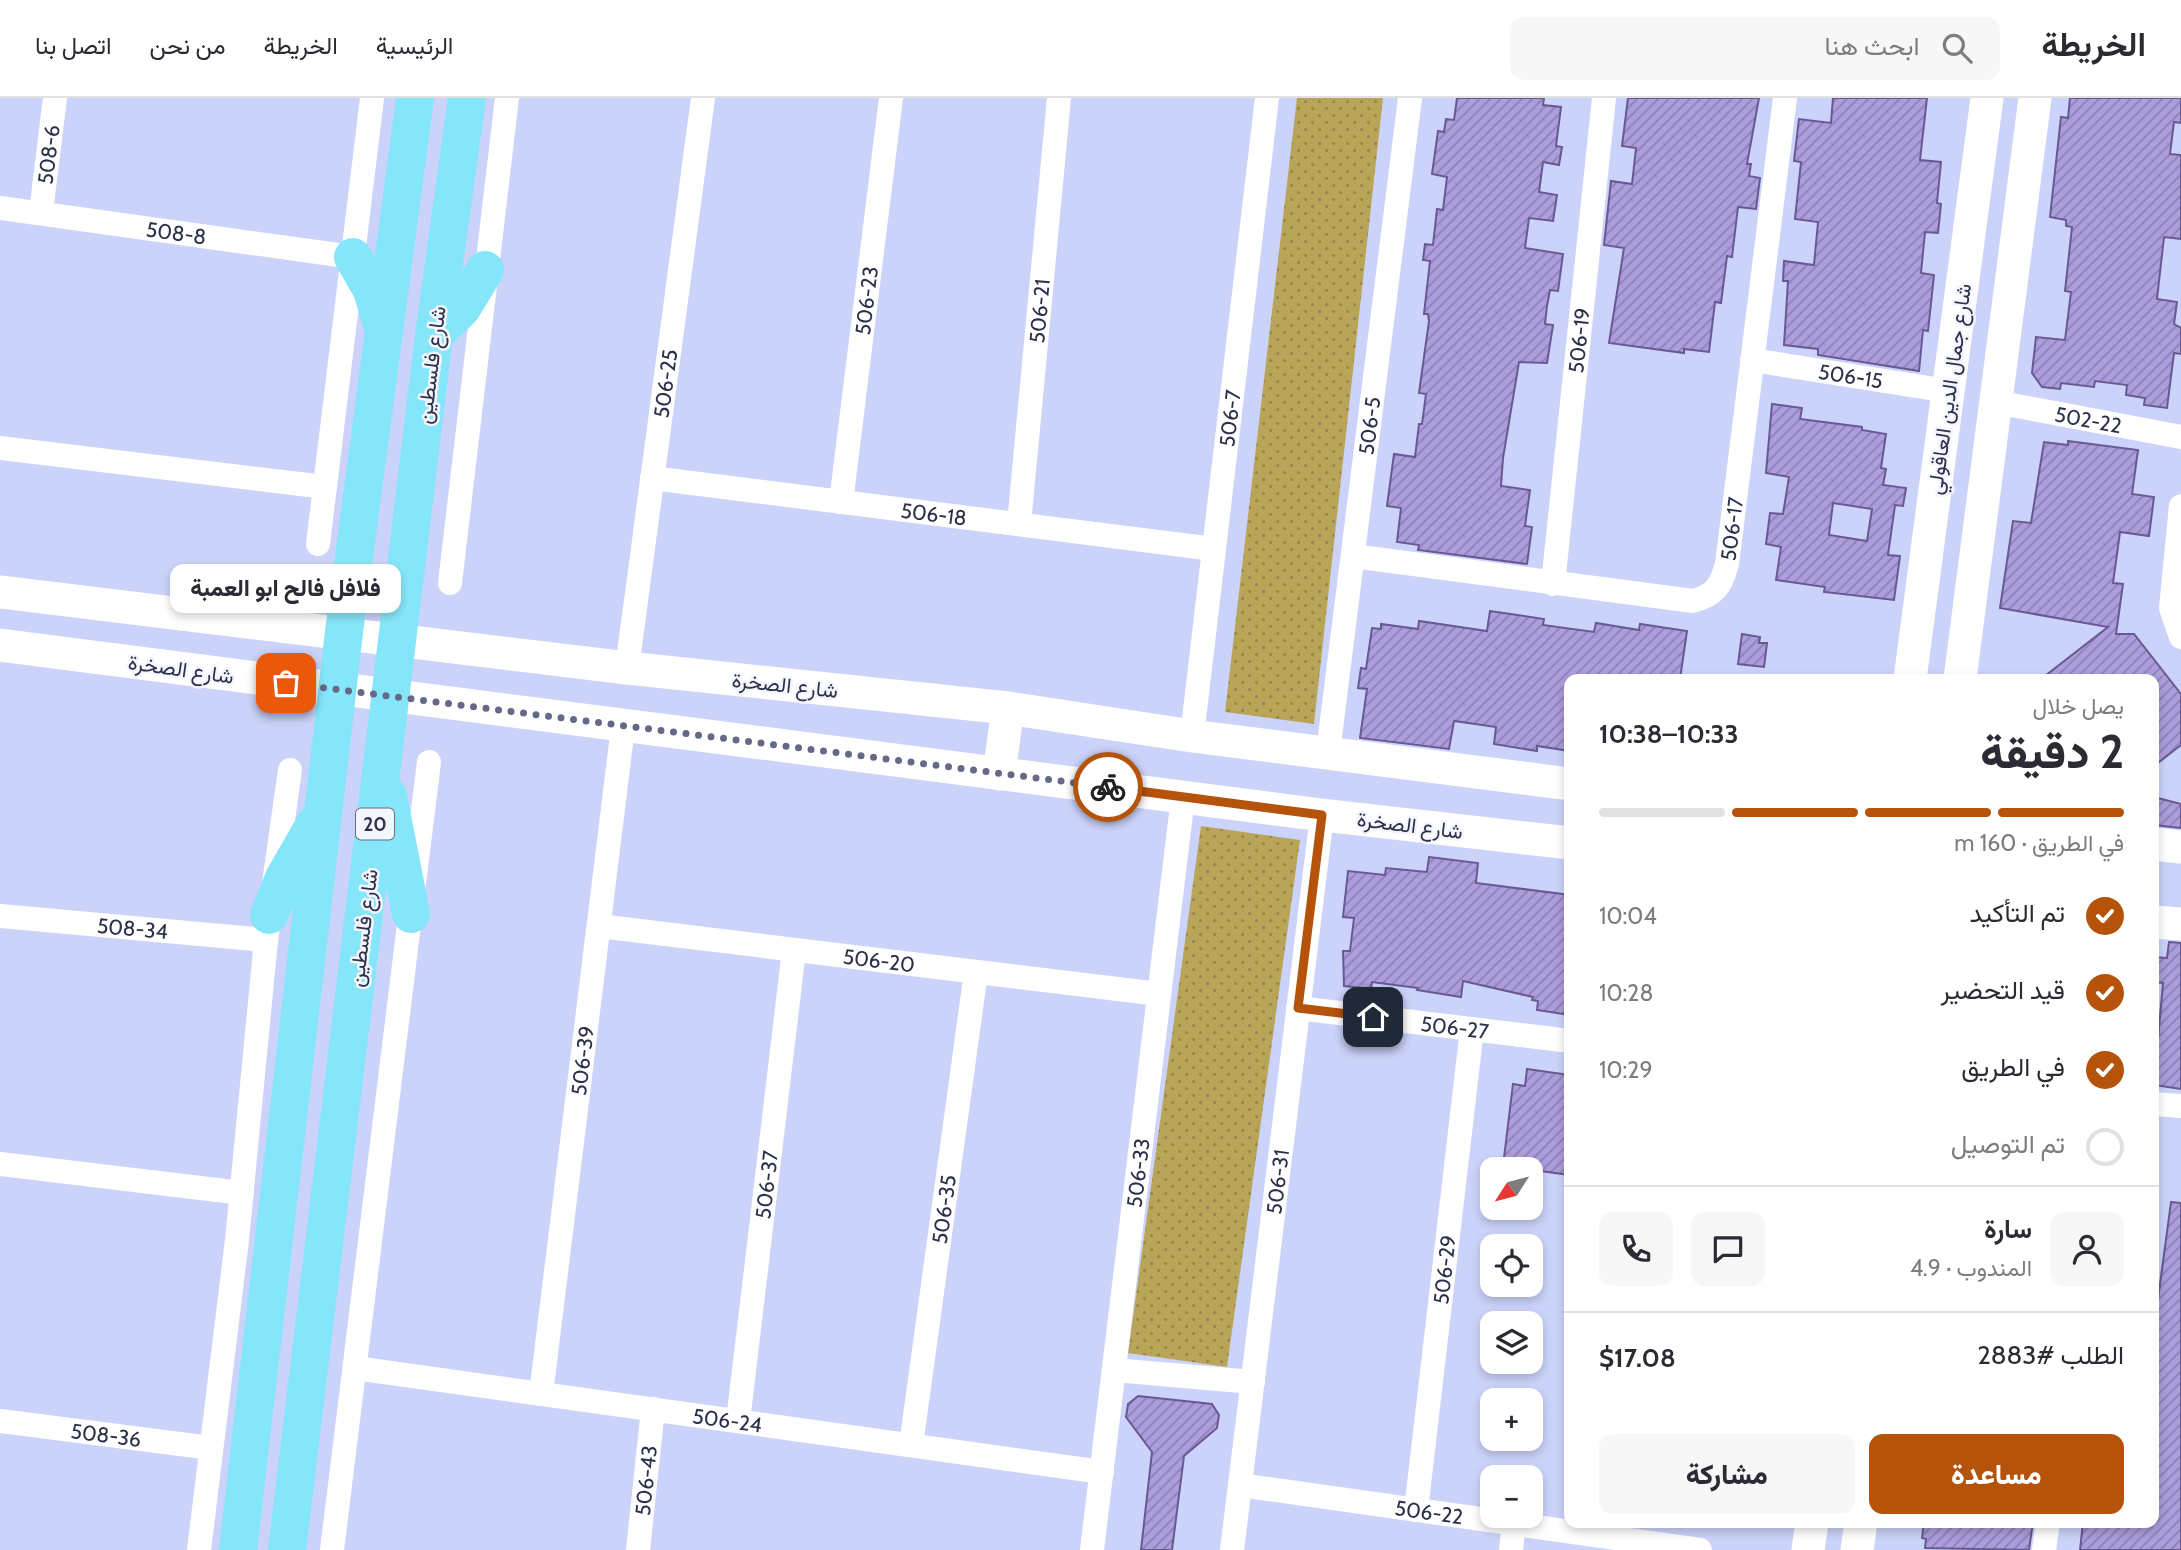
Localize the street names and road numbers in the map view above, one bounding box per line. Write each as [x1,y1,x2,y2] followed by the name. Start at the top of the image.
[32,123,64,186] street label: 508-6
[145,216,208,249] street label: 508-8
[849,265,883,336] street label: 506-23
[1024,278,1054,344] street label: 506-21
[1922,282,1981,497] street label: شارع جمال الدين العاقولي
[411,305,453,426] street label: شارع فلسطين
[1563,307,1594,374] street label: 506-19
[648,348,682,419] street label: 506-25
[1817,358,1885,393] street label: 506-15
[1214,388,1245,448] street label: 506-7
[1353,395,1385,456] street label: 506-5
[2053,401,2124,438] street label: 502-22
[1715,495,1748,562] street label: 506-17
[899,497,968,530] street label: 506-18
[126,649,235,691] street label: شارع الصخرة
[731,667,839,705] street label: شارع الصخرة
[1355,806,1464,846] street label: شارع الصخرة
[356,808,394,839] road number: 20
[343,868,385,989] street label: شارع فلسطين
[96,912,169,944] street label: 508-34
[842,943,916,977] street label: 506-20
[1420,1011,1491,1044] street label: 506-27
[565,1024,599,1097] street label: 506-39
[1121,1137,1154,1209] street label: 506-33
[1261,1148,1293,1215] street label: 506-31
[750,1149,783,1220] street label: 506-37
[926,1173,961,1245] street label: 506-35
[1428,1234,1460,1306] street label: 506-29
[691,1403,764,1437] street label: 506-24
[69,1418,143,1451] street label: 508-36
[629,1444,662,1517] street label: 506-43
[1393,1495,1465,1529] street label: 506-22

